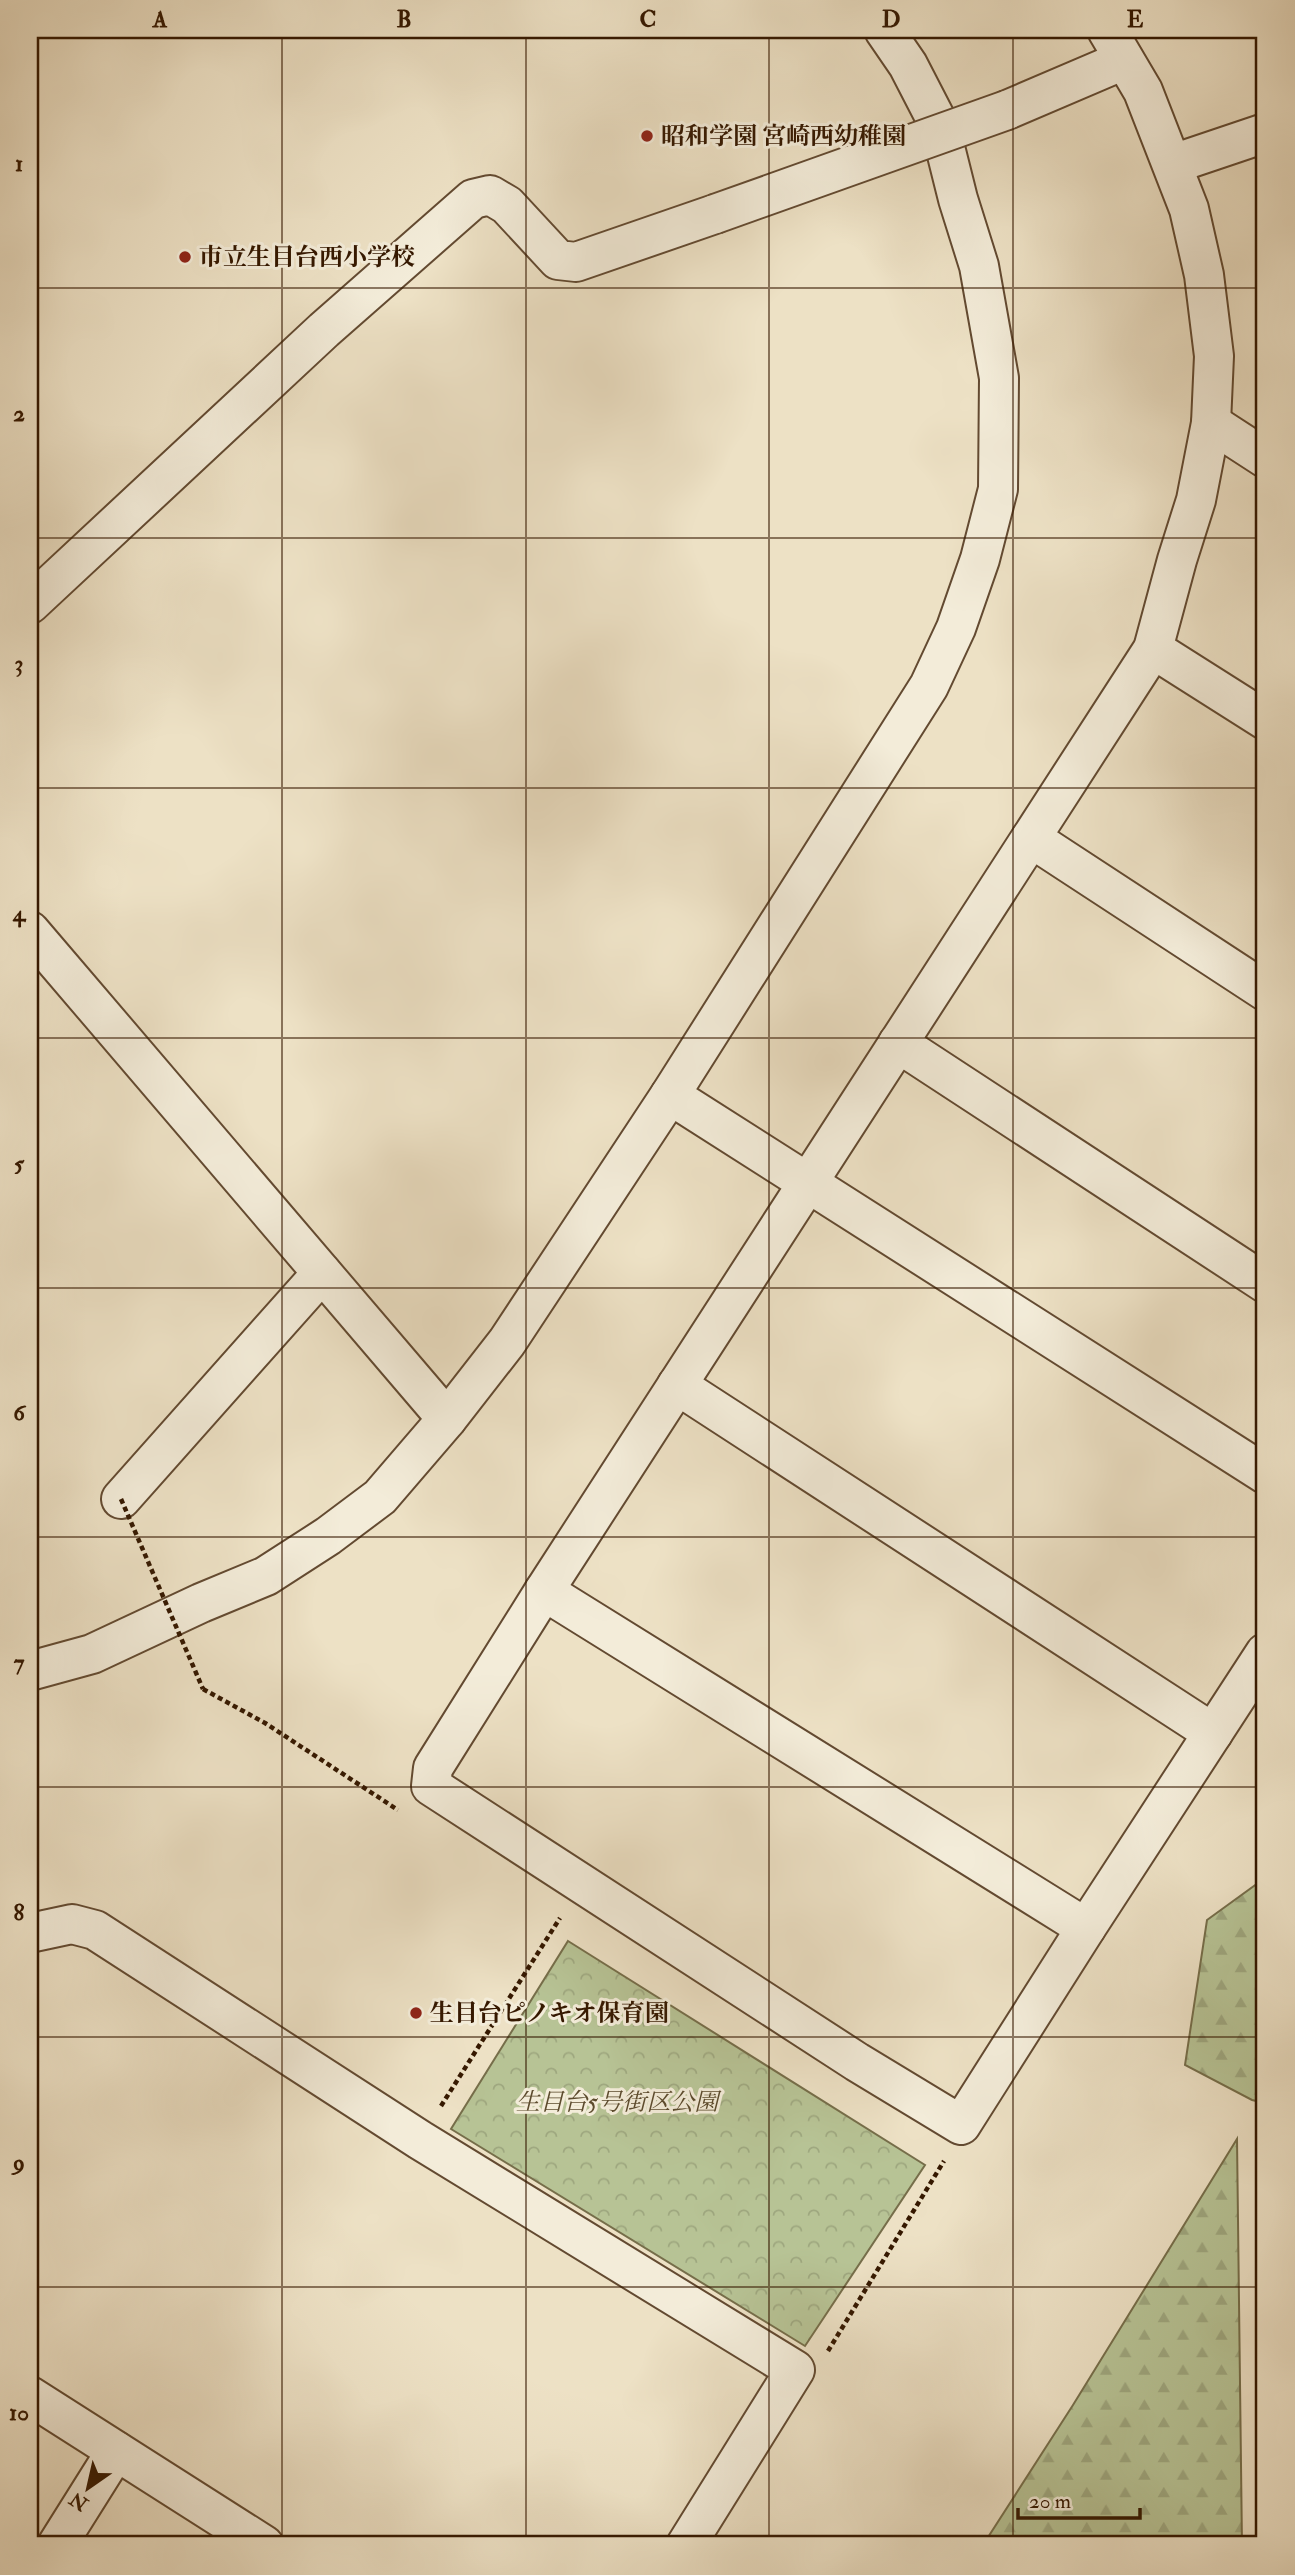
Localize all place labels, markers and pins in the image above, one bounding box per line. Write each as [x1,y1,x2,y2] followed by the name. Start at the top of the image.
[661,121,906,152] place label: 昭和学園 宮崎西幼稚園
[639,128,655,144] marker: 昭和学園 宮崎西幼稚園
[199,242,415,273] place label: 市立生目台西小学校
[177,249,193,265] marker: 市立生目台西小学校
[430,1998,669,2029] place label: 生目台ピノキオ保育園
[408,2005,424,2021] marker: 生目台ピノキオ保育園

